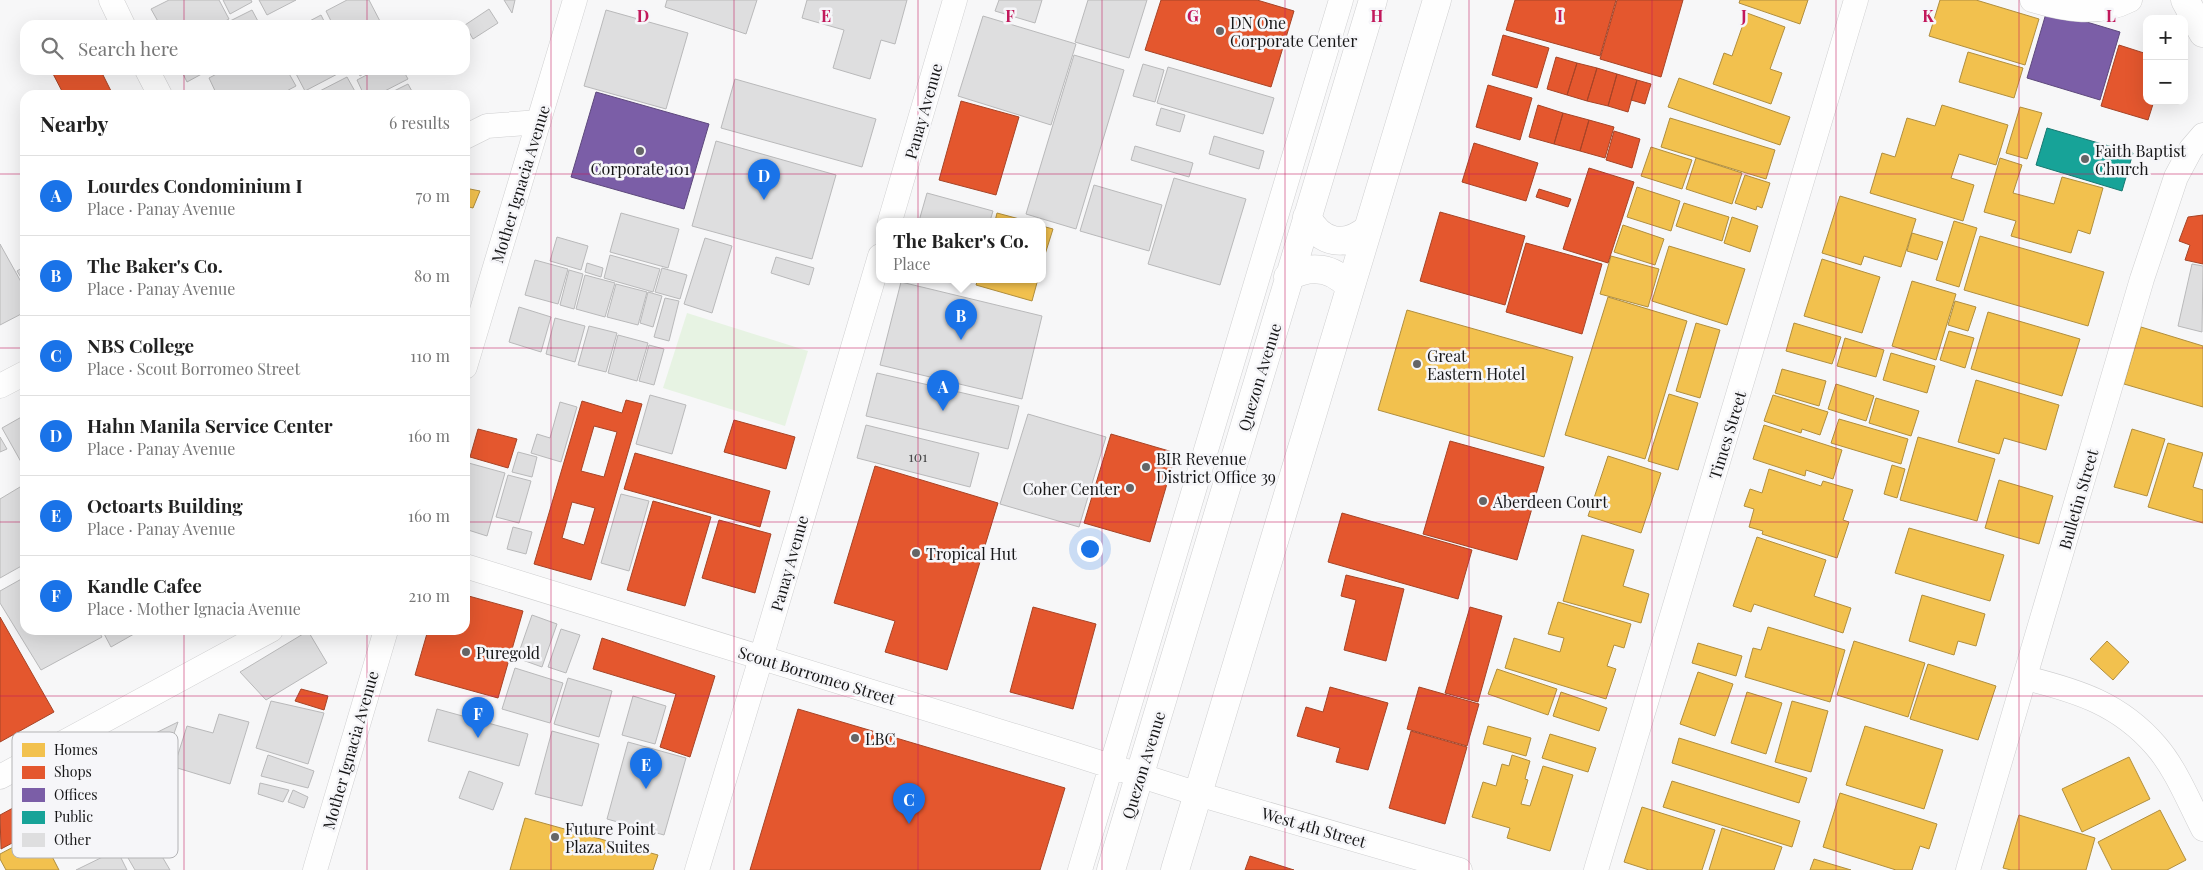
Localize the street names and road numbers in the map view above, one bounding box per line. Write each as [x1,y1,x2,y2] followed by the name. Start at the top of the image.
[899,61,947,161] street label: Panay Avenue
[486,102,554,266] street label: Mother Ignacia Avenue
[1233,321,1285,433] street label: Quezon Avenue
[1704,388,1750,482] street label: Times Street
[2054,446,2102,551] street label: Bulletin Street
[765,513,813,613] street label: Panay Avenue
[736,641,898,709] street label: Scout Borromeo Street
[317,668,383,832] street label: Mother Ignacia Avenue
[1117,709,1169,821] street label: Quezon Avenue
[1258,802,1369,852] street label: West 4th Street

